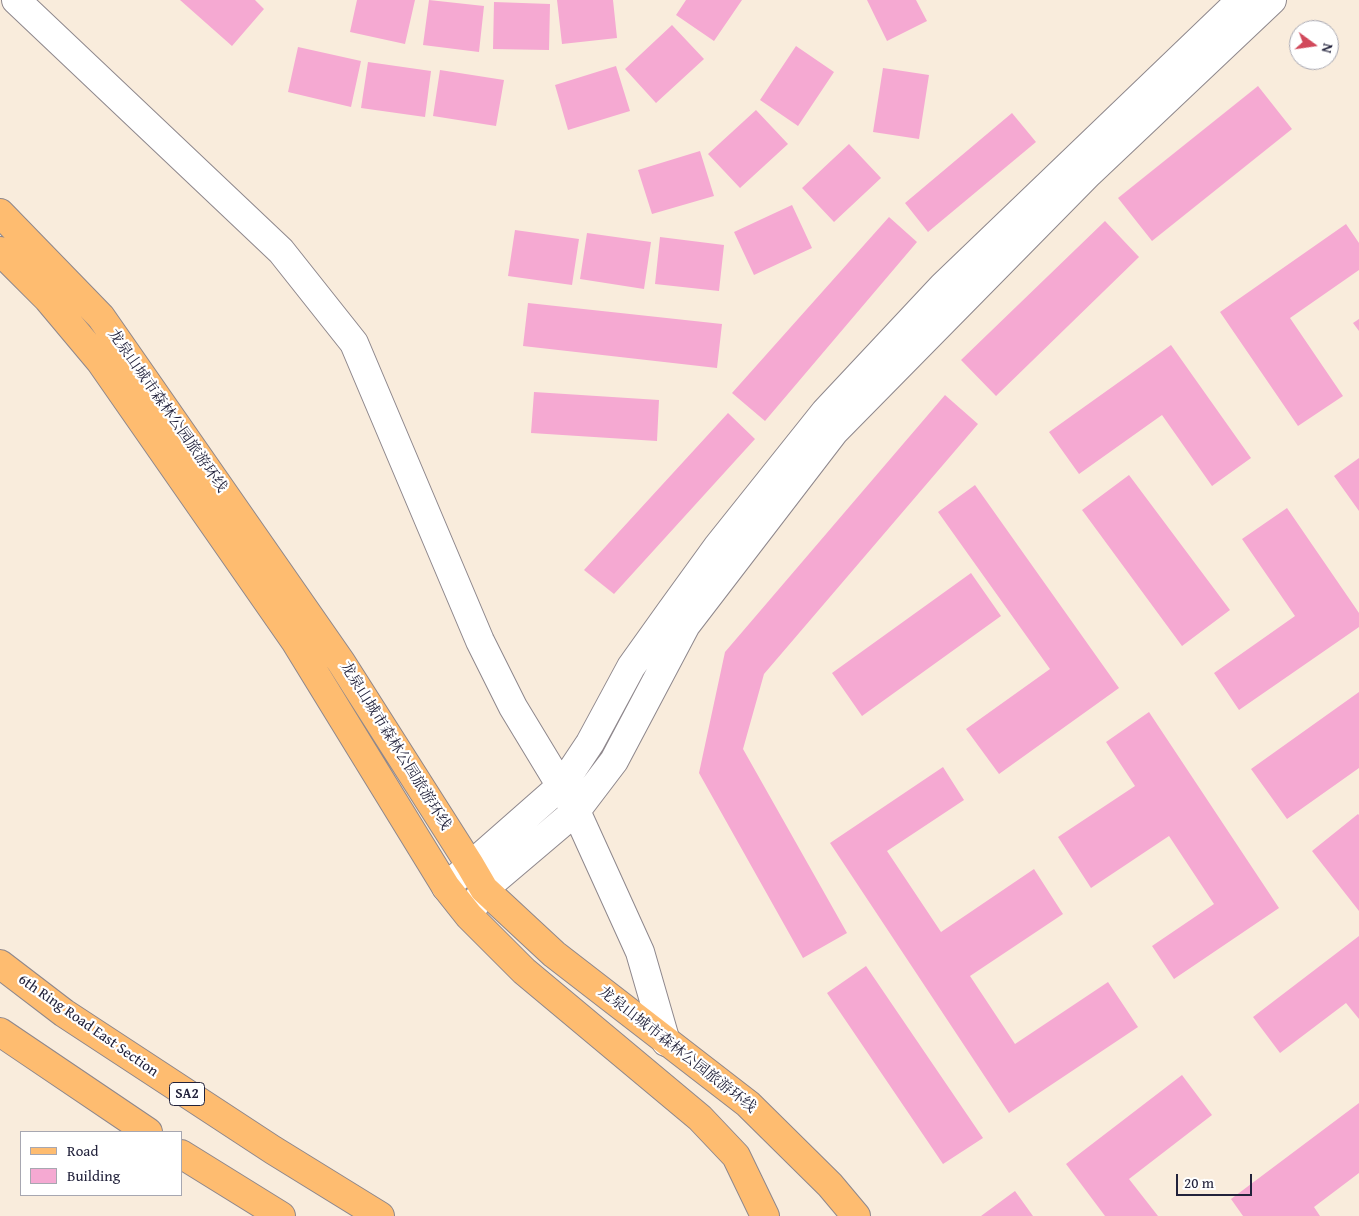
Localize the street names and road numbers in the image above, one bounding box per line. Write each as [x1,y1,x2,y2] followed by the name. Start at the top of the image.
[104,326,230,496] street label: 龙泉山城市森林公园旅游环线
[336,659,454,833] street label: 龙泉山城市森林公园旅游环线
[15,971,161,1081] street label: 6th Ring Road East Section
[595,983,759,1117] street label: 龙泉山城市森林公园旅游环线
[170,1082,204,1106] road number: SA2

